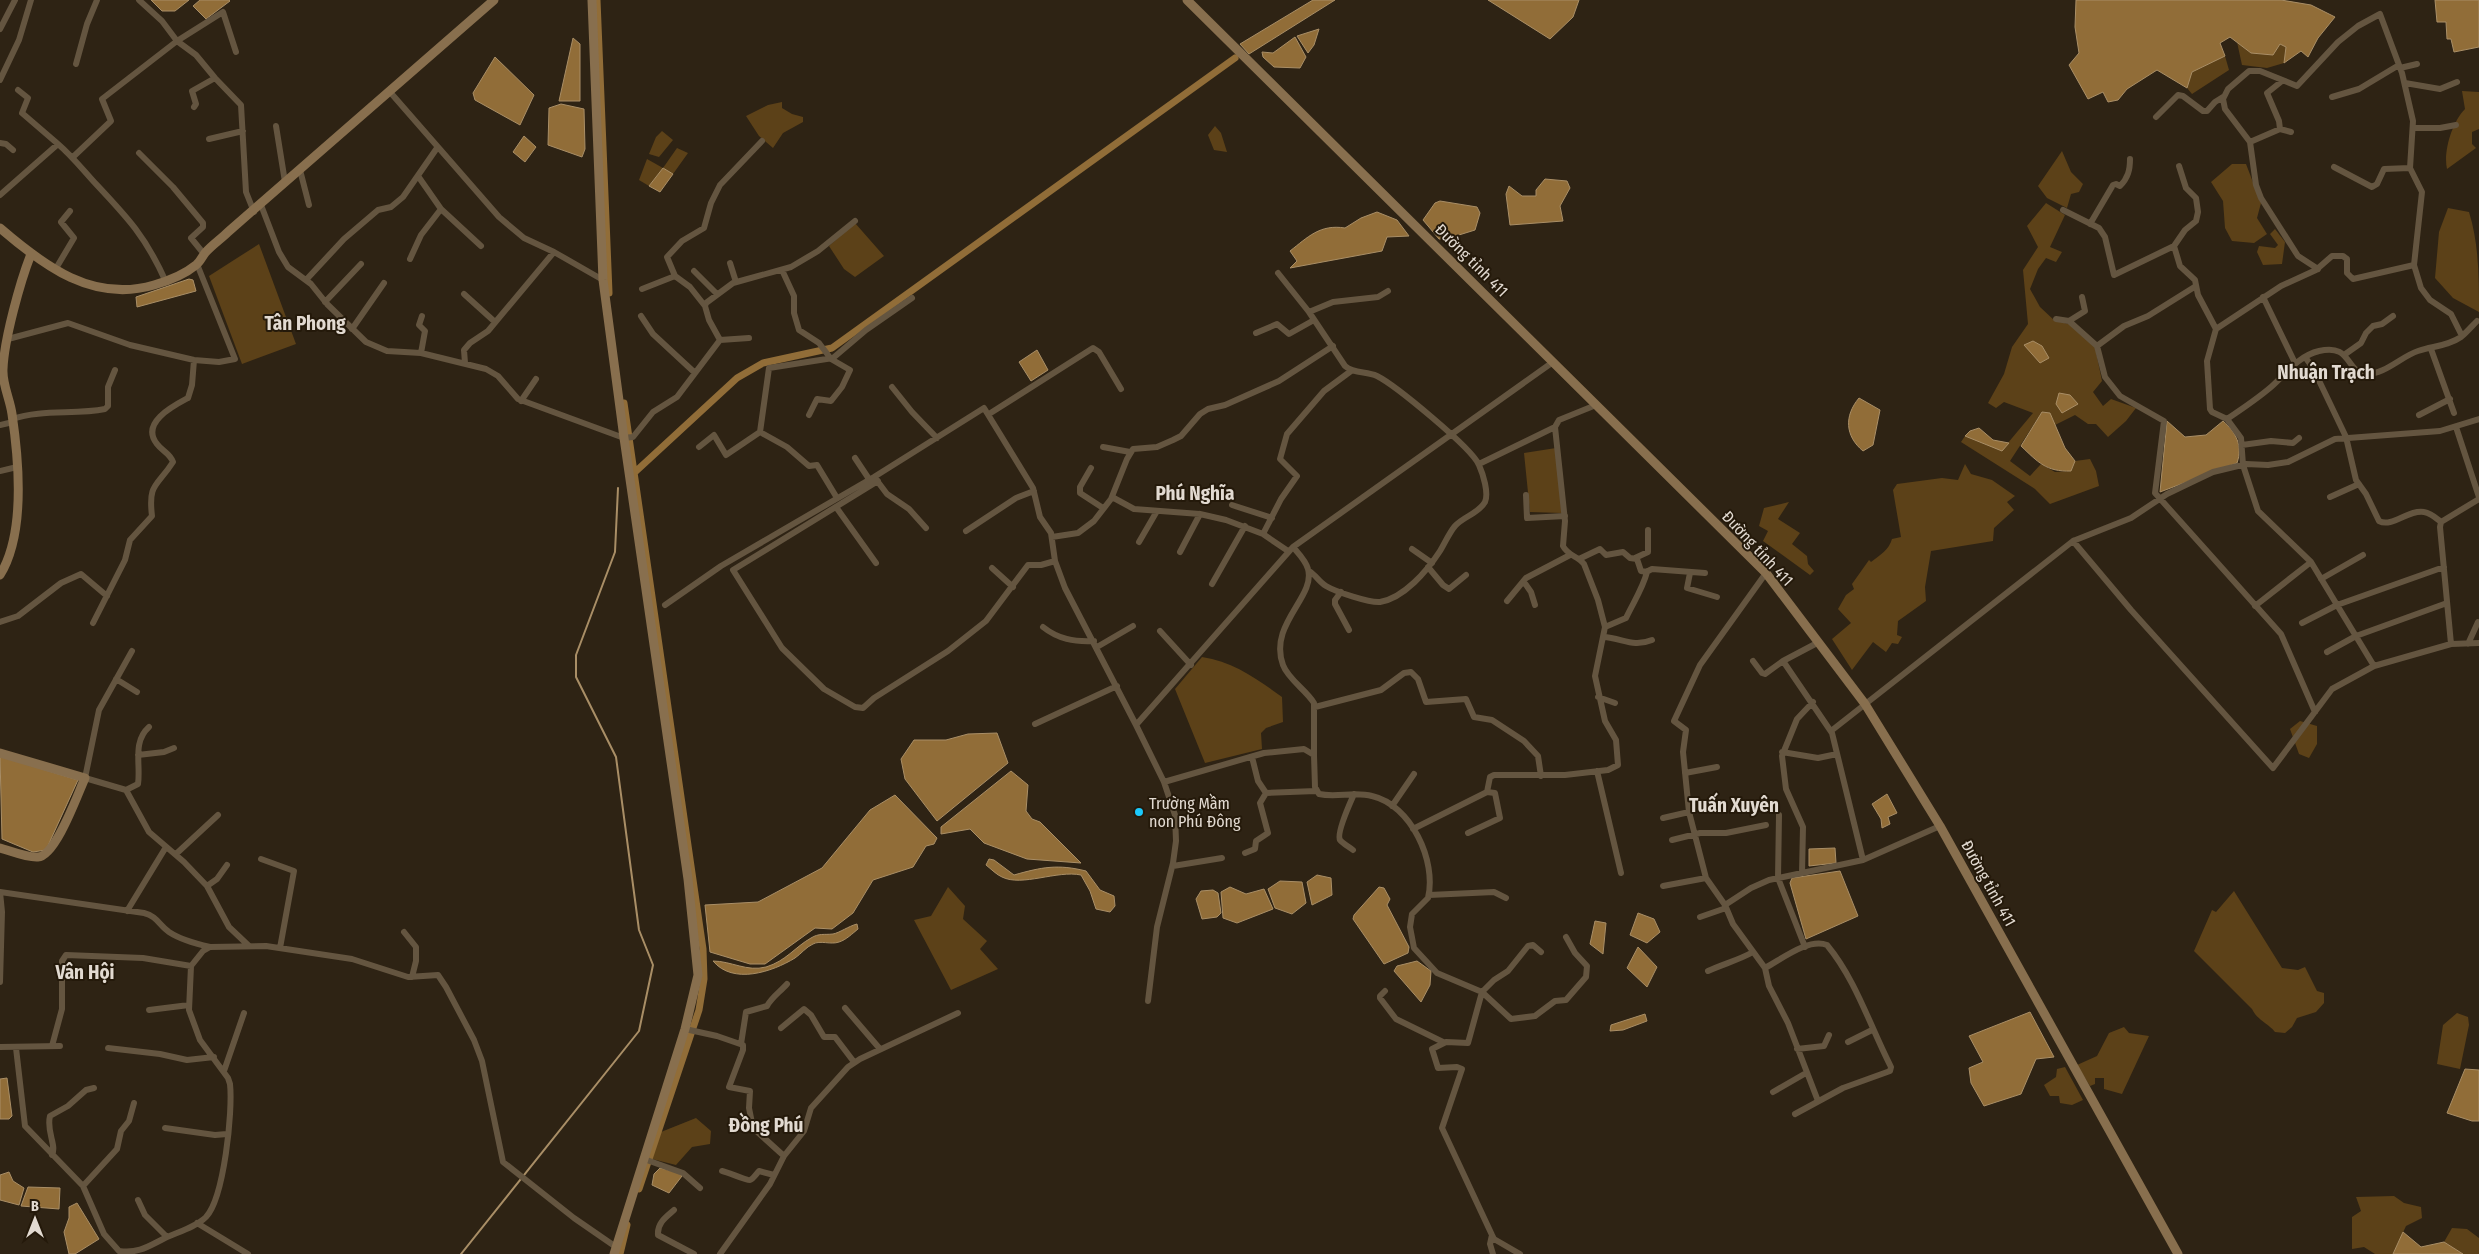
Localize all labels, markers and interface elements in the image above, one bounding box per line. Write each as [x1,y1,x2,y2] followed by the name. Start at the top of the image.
[1431,220,1512,301] street label: Đường tỉnh 411
[264,312,346,335] district label: Tân Phong
[2277,361,2375,384] district label: Nhuận Trạch
[1156,482,1234,505] district label: Phú Nghĩa
[1718,507,1797,590] street label: Đường tỉnh 411
[1689,792,1779,817] district label: Tuấn Xuyên
[1149,793,1241,831] place label: Trường Mầm non Phú Đông
[1133,806,1145,818] marker: Trường Mầm non Phú Đông
[1957,837,2020,930] street label: Đường tỉnh 411
[54,961,115,984] district label: Vân Hội
[729,1112,803,1137] district label: Đồng Phú
[10,1194,60,1244] north arrow
[31,1198,39,1215] text: B

